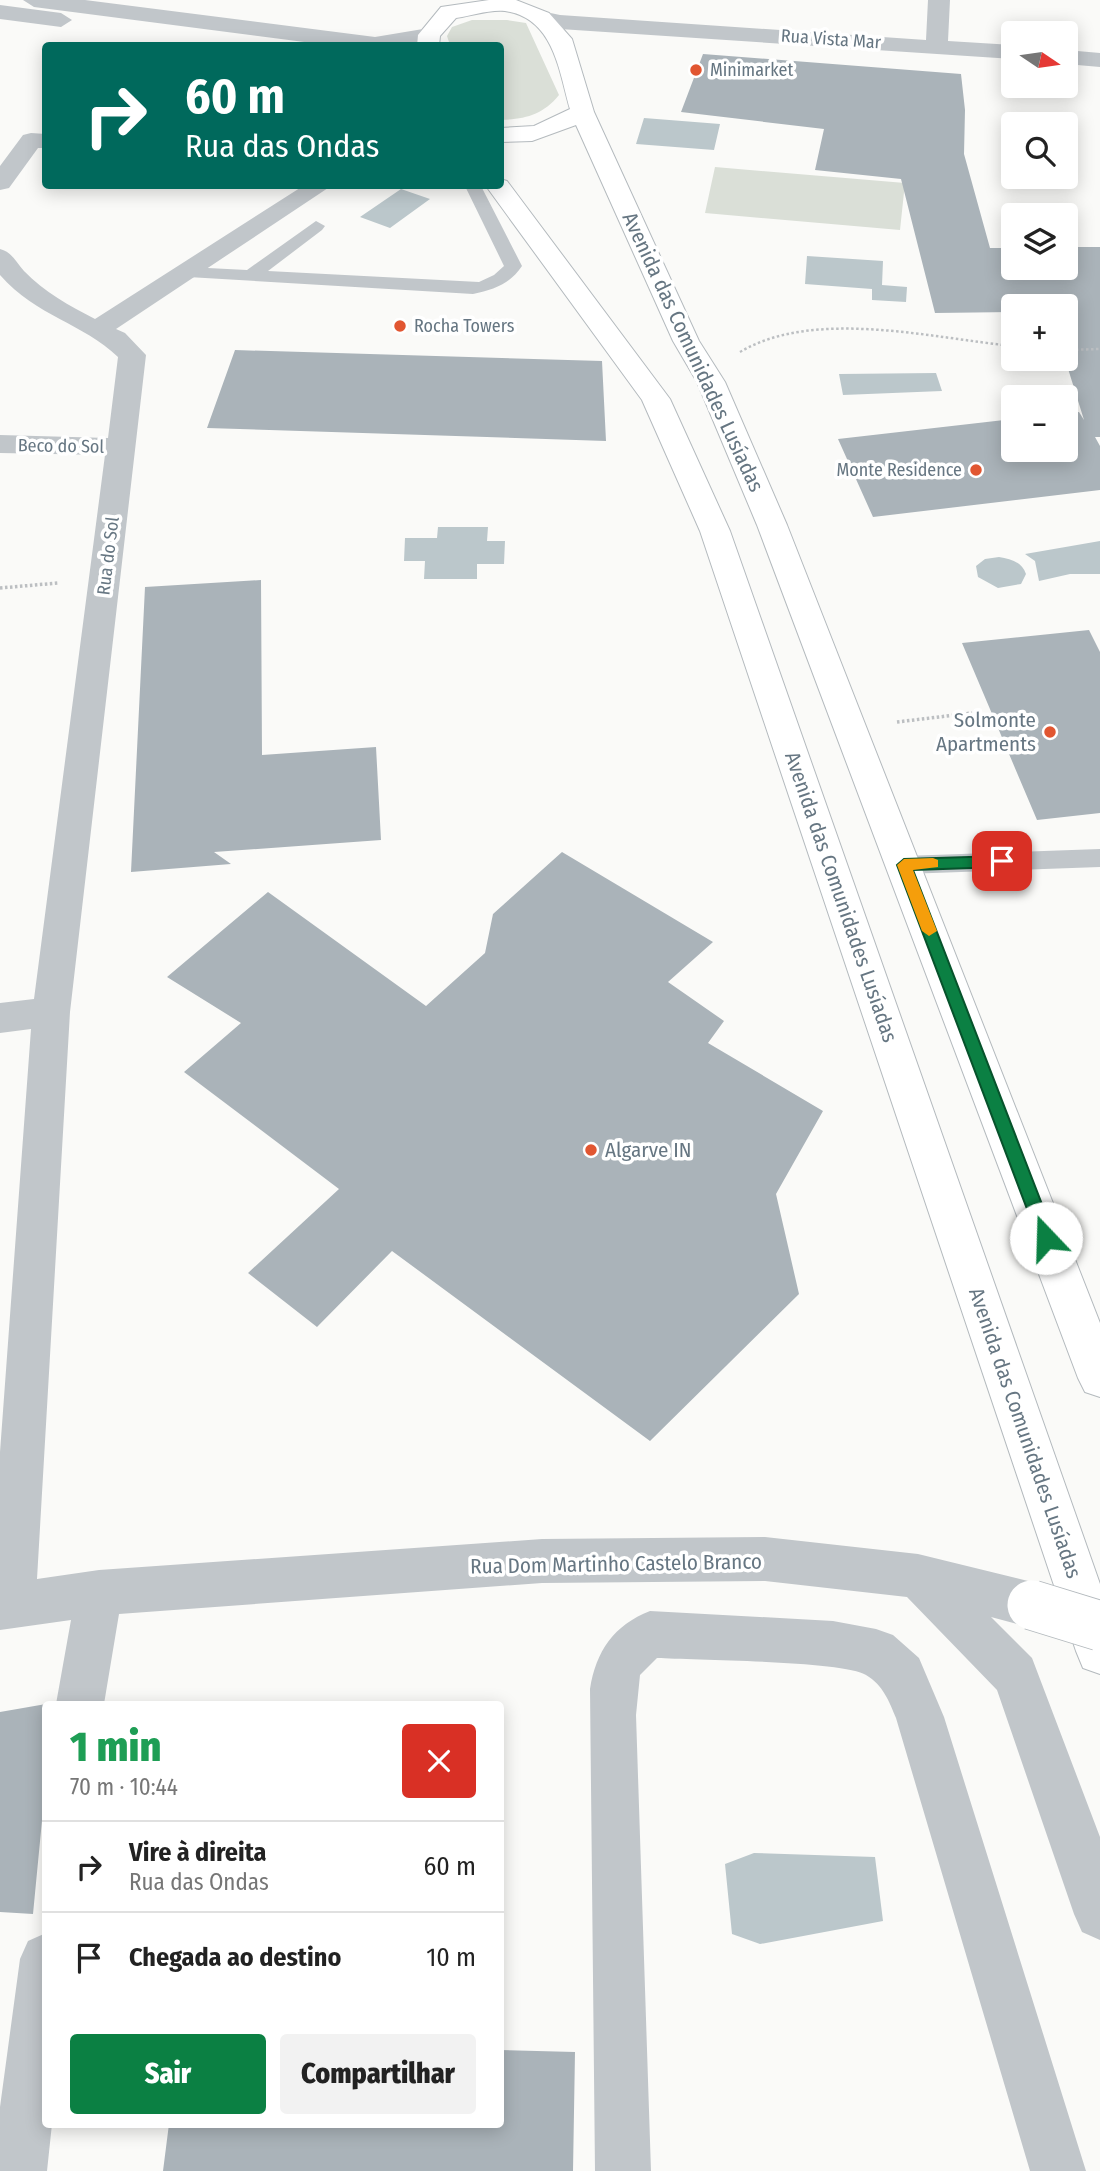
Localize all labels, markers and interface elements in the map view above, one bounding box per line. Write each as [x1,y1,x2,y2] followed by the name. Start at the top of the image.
[1001,21,1078,98] north arrow
[1001,21,1078,462] map controls
[780,25,883,54] street label: Rua Vista Mar
[710,59,793,81] place label: Minimarket
[688,62,704,78] marker: Minimarket
[185,67,285,126] text: 60 m
[70,70,161,161] icon: right
[1001,112,1078,189] button: search
[185,127,379,165] text: Rua das Ondas
[1001,203,1078,280] button: layers
[617,208,769,496] street label: Avenida das Comunidades Lusíadas
[1001,294,1078,371] button: +
[414,315,515,337] place label: Rocha Towers
[392,318,408,334] marker: Rocha Towers
[1001,385,1078,462] button: −
[18,434,105,458] street label: Beco do Sol
[837,459,962,481] place label: Monte Residence
[968,462,984,478] marker: Monte Residence
[92,515,124,596] street label: Rua do Sol
[936,707,1036,757] place label: Solmonte Apartments
[1042,724,1058,740] marker: Solmonte Apartments
[779,748,903,1046] street label: Avenida das Comunidades Lusíadas
[972,831,1032,891] pin
[983,842,1021,880] icon: arrive
[605,1137,692,1163] place label: Algarve IN
[583,1142,599,1158] marker: Algarve IN
[1009,1201,1083,1275] position arrow
[963,1284,1087,1582] street label: Avenida das Comunidades Lusíadas
[470,1548,762,1580] street label: Rua Dom Martinho Castelo Branco
[70,1722,161,1772] text: 1 min
[402,1724,476,1798] button: close
[70,1773,178,1801] text: 70 m · 10:44
[129,1837,267,1868] text: Vire à direita
[70,1848,108,1886] icon: right
[423,1851,476,1882] text: 60 m
[129,1868,269,1896] text: Rua das Ondas
[70,1939,108,1977] icon: arrive
[129,1942,341,1973] text: Chegada ao destino
[426,1942,476,1973] text: 10 m
[70,2034,266,2114] button: Sair
[280,2034,476,2114] button: Compartilhar

